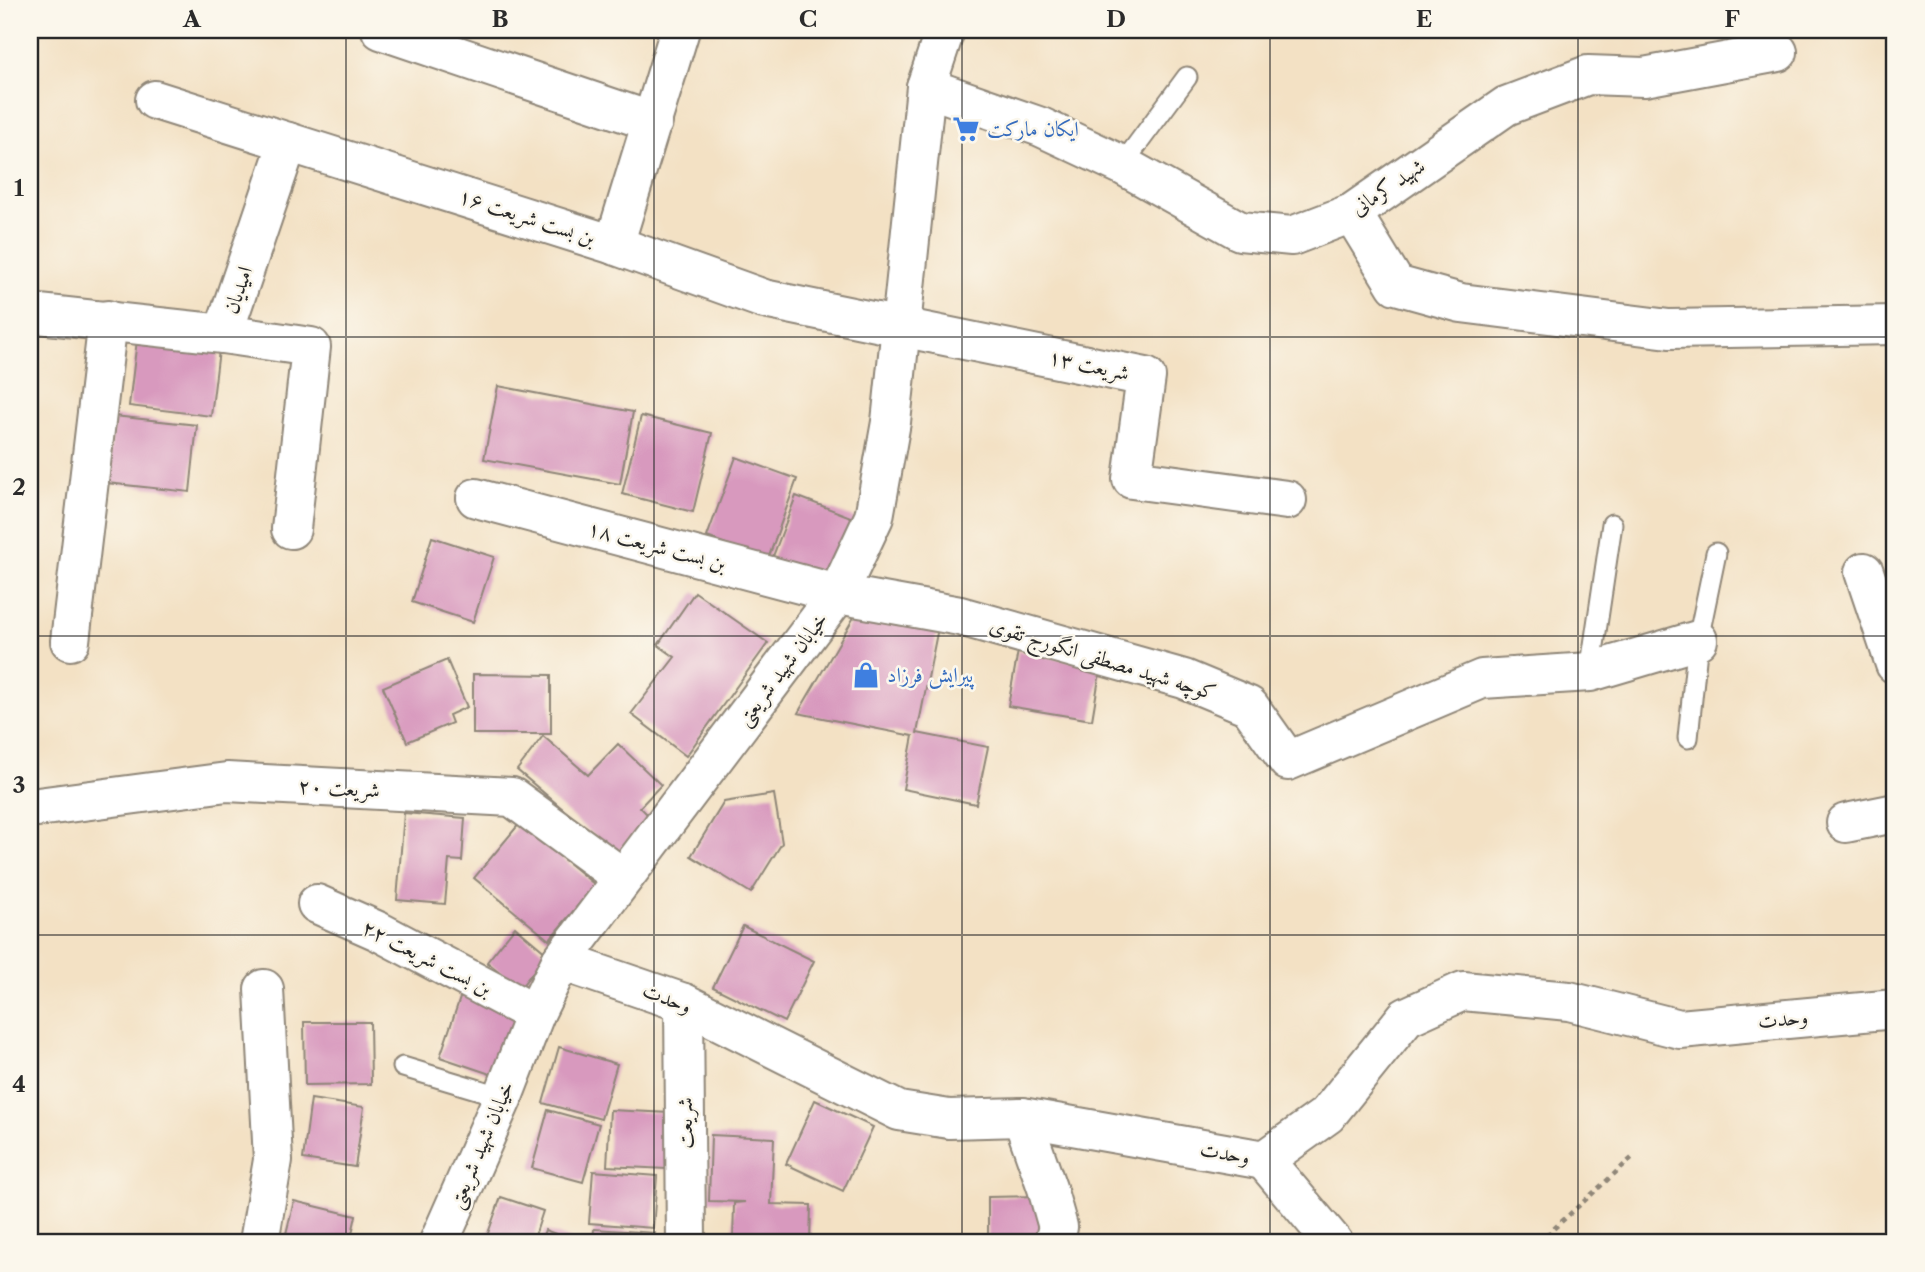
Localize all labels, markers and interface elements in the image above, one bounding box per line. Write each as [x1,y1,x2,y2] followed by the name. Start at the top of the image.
[182,5,202,33] text: A
[491,5,509,33] text: B
[799,5,817,33] text: C
[1106,5,1126,33] text: D
[1416,5,1432,33] text: E
[1724,5,1740,33] text: F
[951,114,981,144] supermarket icon: ایکان مارکت
[987,116,1079,142] place label: ایکان مارکت
[1346,153,1430,222] street label: شهید کرمانی
[14,174,25,202] text: 1
[455,183,599,252] street label: بن بست شریعت ۱۶
[218,263,258,317] street label: امیدیان
[1046,344,1132,387] street label: شریعت ۱۳
[12,473,26,501] text: 2
[585,515,729,578] street label: بن بست شریعت ۱۸
[731,607,835,732] street label: خیابان شهید شریعتی
[985,612,1219,712] street label: کوچه شهید مصطفی انگورج تقوی
[851,660,881,690] shop icon: پیرایش فرزاد
[887,662,974,690] place label: پیرایش فرزاد
[13,771,26,799] text: 3
[297,773,381,804] street label: شریعت ۲۰
[357,914,496,1003] street label: بن بست شریعت ۲۲
[639,977,695,1018] street label: وحدت
[1757,1004,1809,1033] street label: وحدت
[12,1070,26,1098] text: 4
[442,1077,521,1213] street label: خیابان شهید شریعتی
[672,1097,699,1149] street label: شریعت
[1198,1136,1252,1169] street label: وحدت

